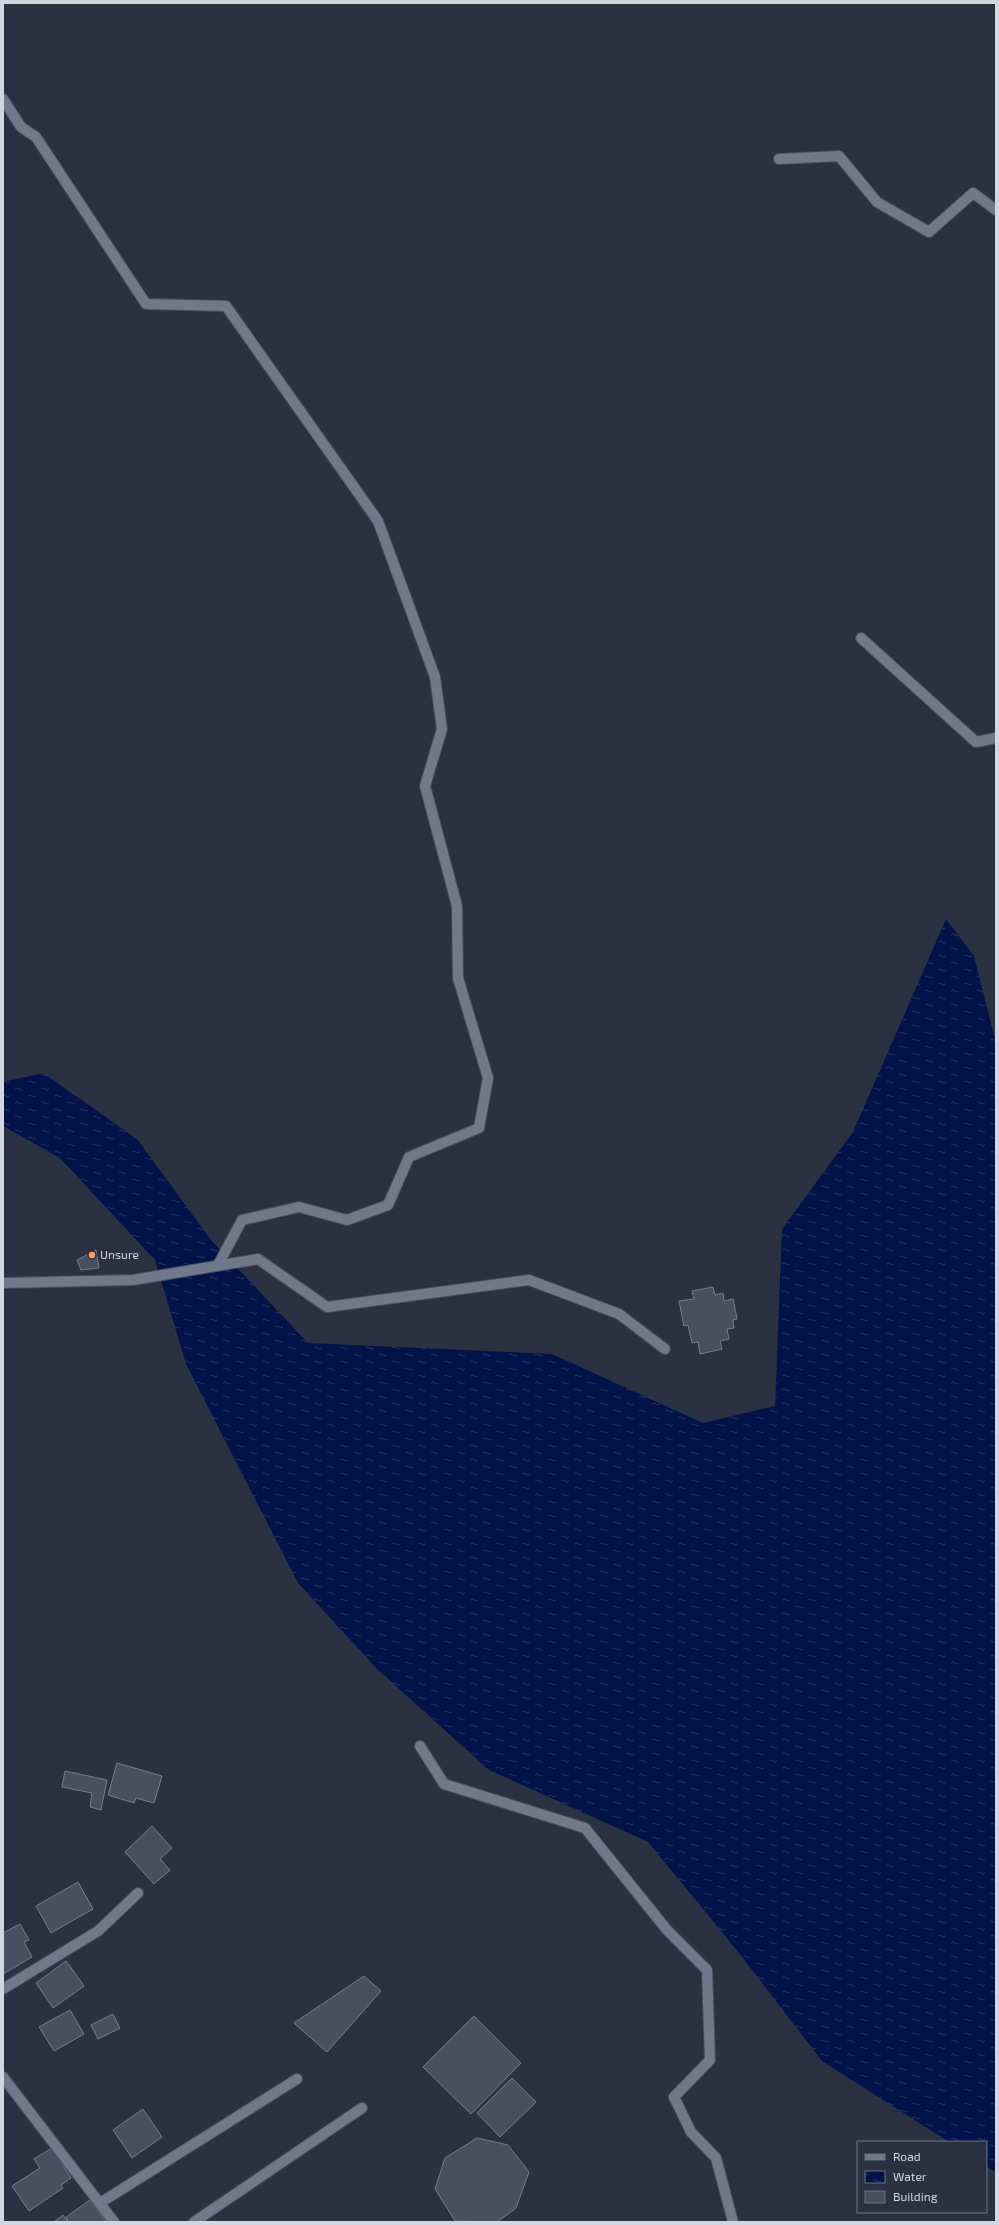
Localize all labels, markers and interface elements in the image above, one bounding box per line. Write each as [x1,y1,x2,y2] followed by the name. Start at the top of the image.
[100,1247,139,1261] place label: Unsure
[87,1250,97,1260] marker: Unsure
[857,2141,987,2213] legend
[893,2149,921,2163] text: Road
[893,2169,927,2183] text: Water
[893,2189,938,2203] text: Building

